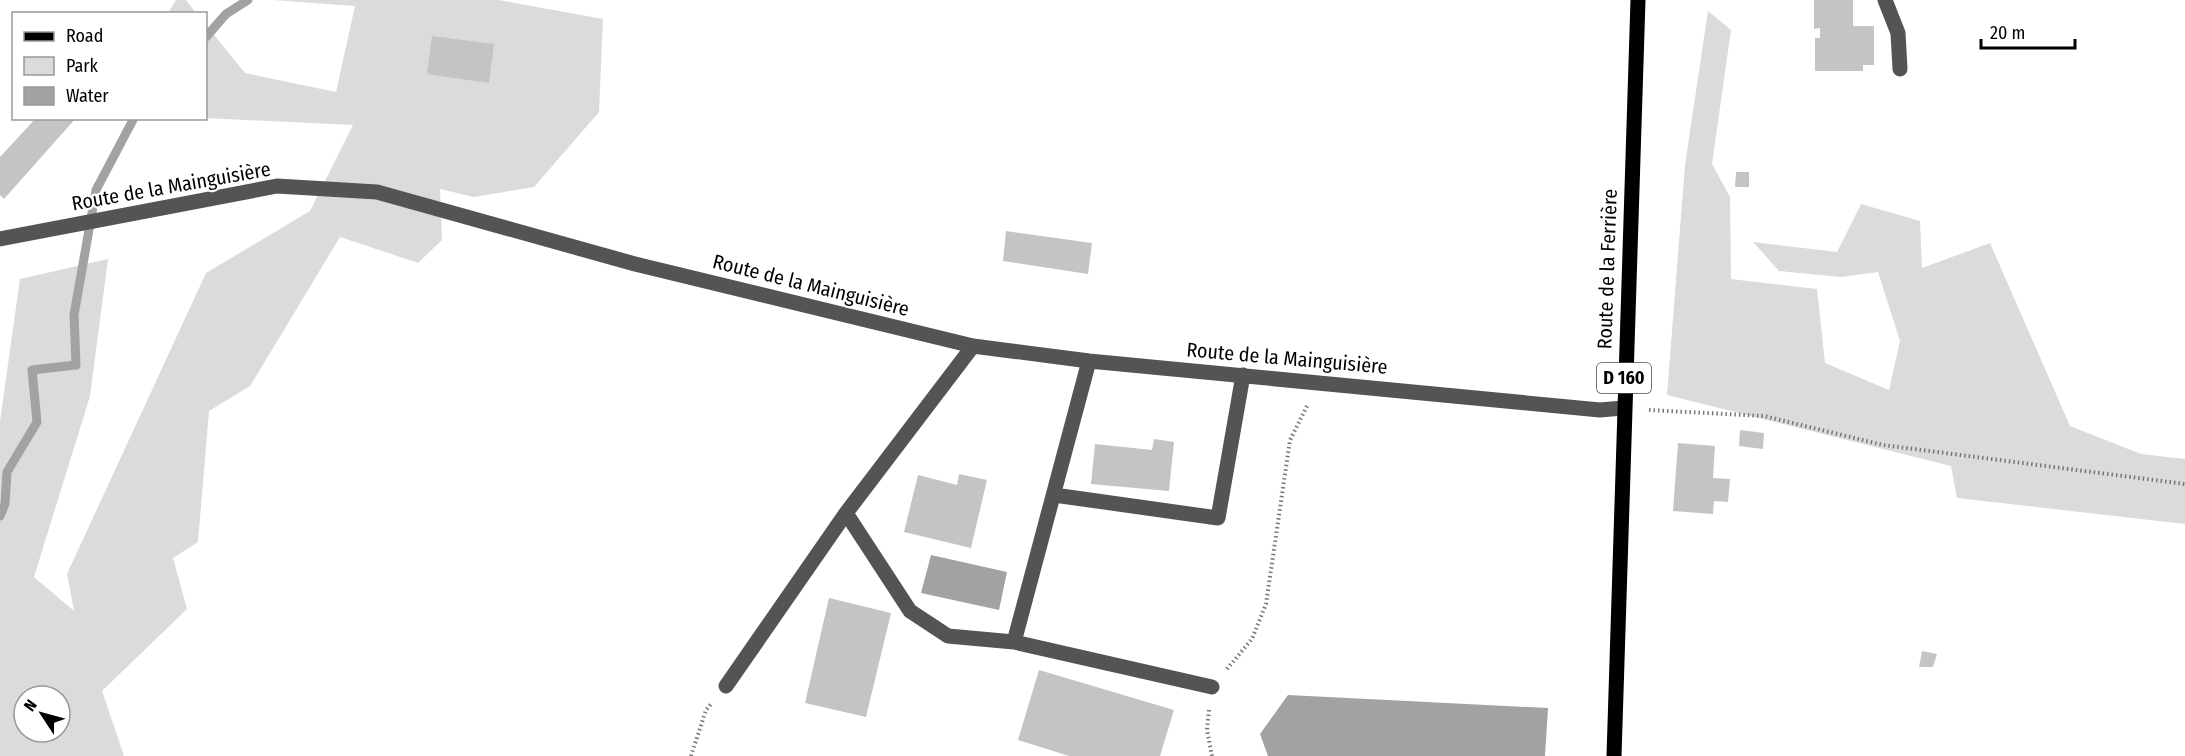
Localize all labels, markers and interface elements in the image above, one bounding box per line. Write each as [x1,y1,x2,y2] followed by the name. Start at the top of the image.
[12,12,207,120] legend
[1981,12,2076,50] scale bar
[1990,22,2025,44] text: 20 m
[66,25,103,47] text: Road
[66,55,99,77] text: Park
[66,85,109,107] text: Water
[70,157,272,215] street label: Route de la Mainguisière
[1592,188,1622,350] street label: Route de la Ferrière
[710,249,912,321] street label: Route de la Mainguisière
[1186,337,1388,379] street label: Route de la Mainguisière
[1597,363,1651,393] road number: D 160
[12,684,72,744] north arrow
[20,696,41,715] text: N

